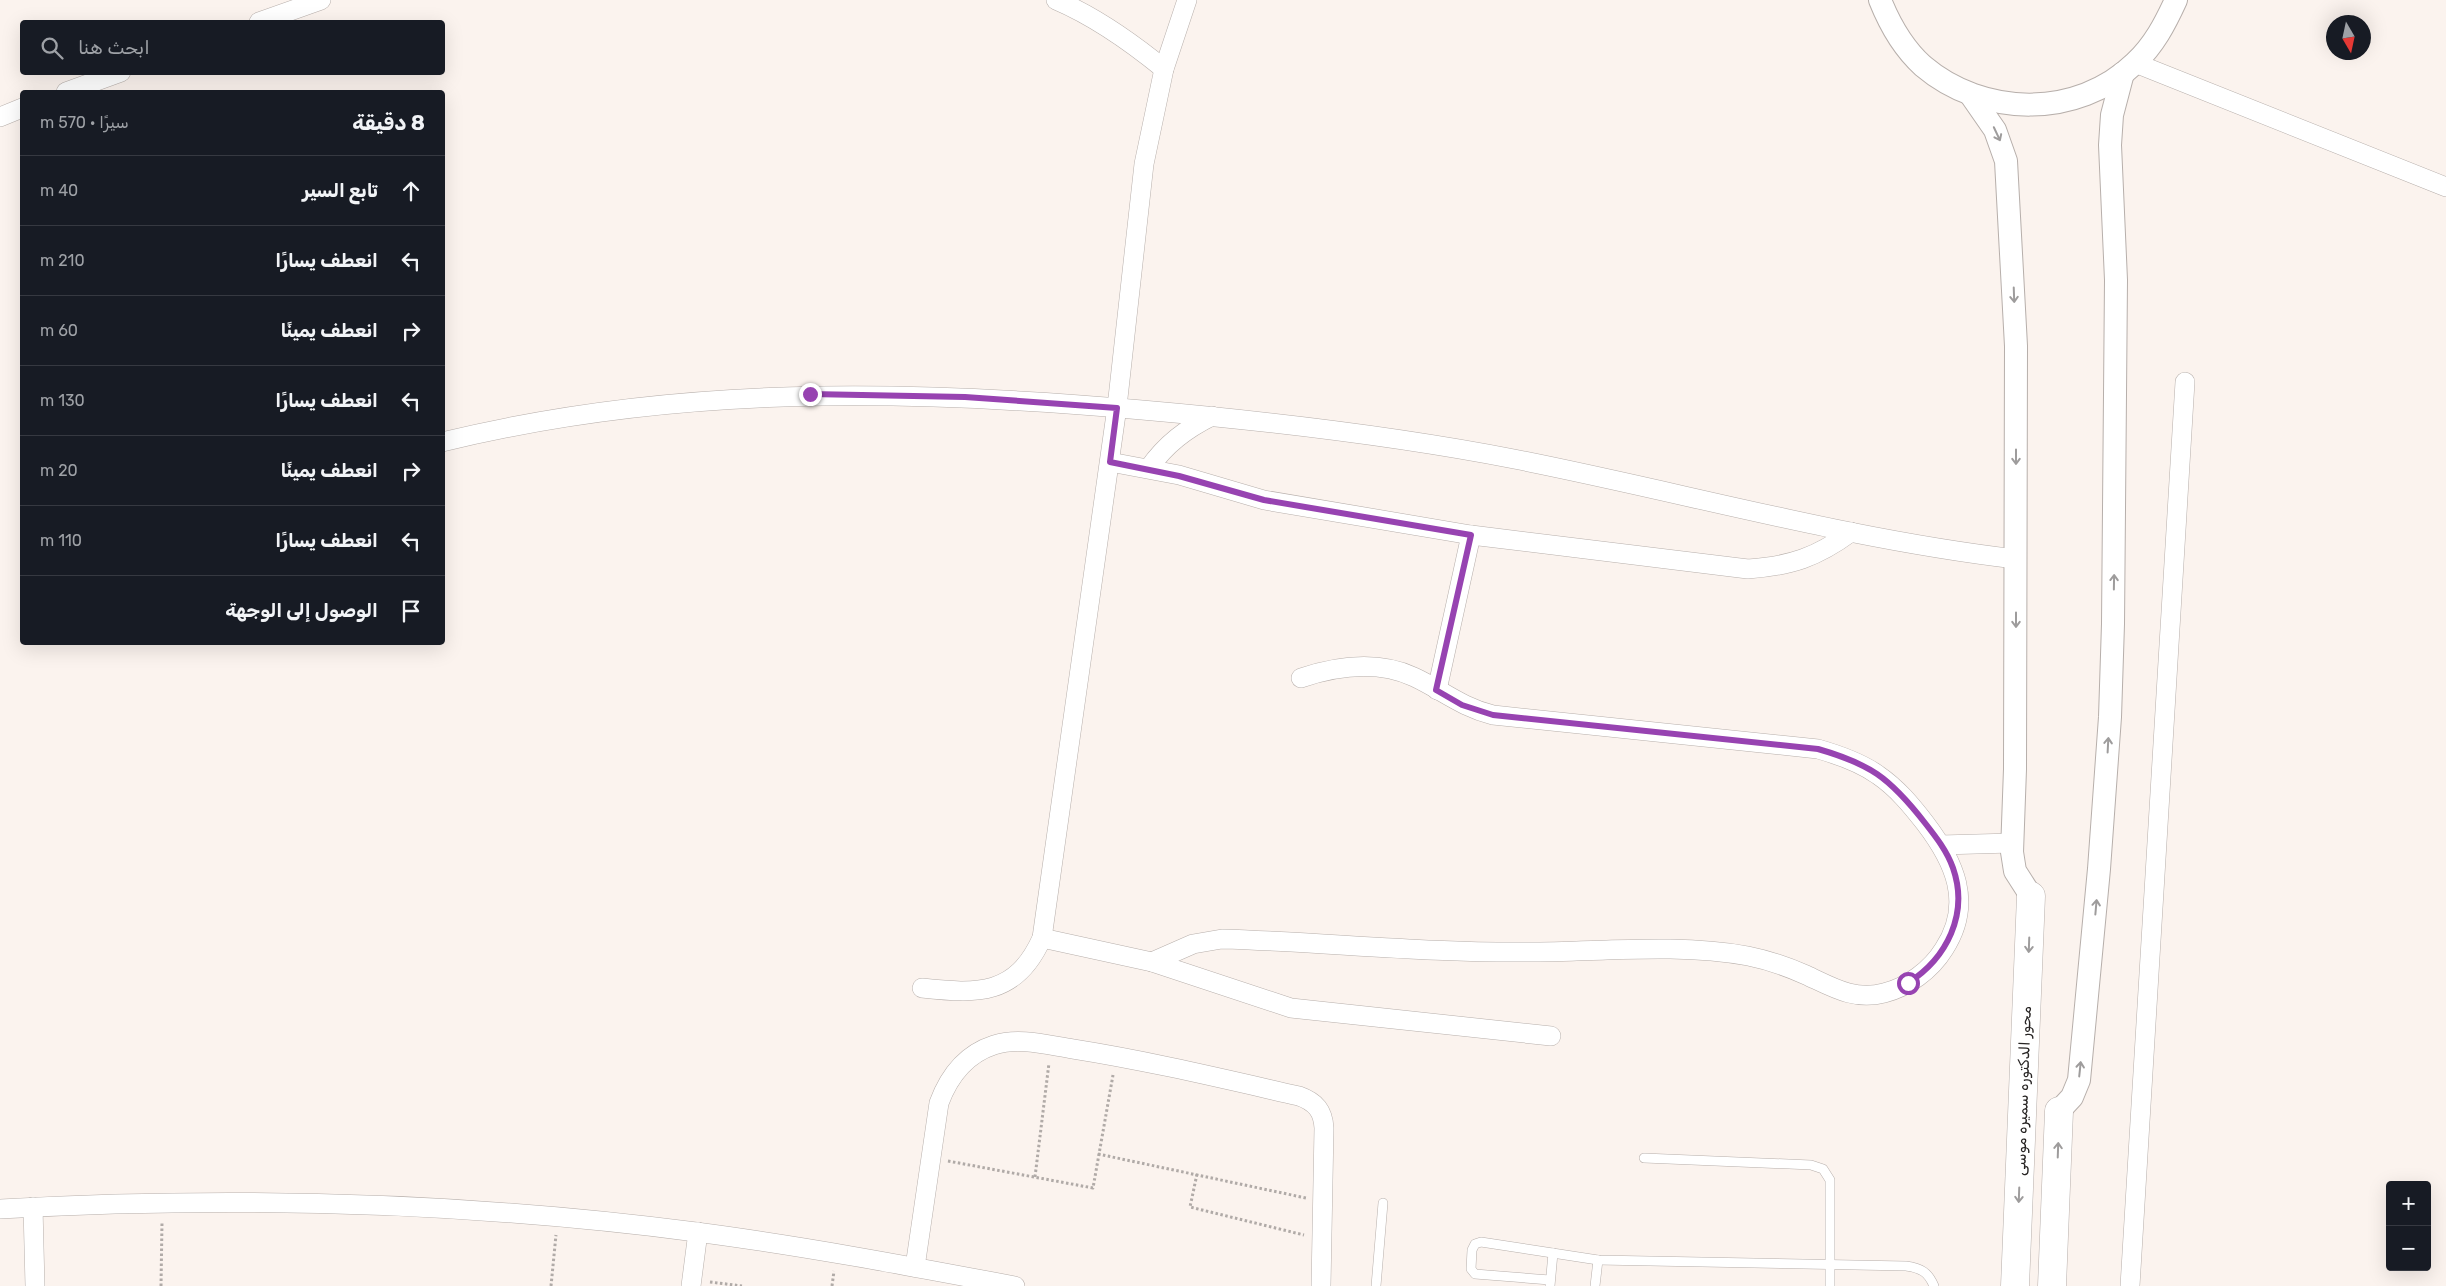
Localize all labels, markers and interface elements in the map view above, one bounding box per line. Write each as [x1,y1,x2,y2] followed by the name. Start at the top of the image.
[2326,15,2371,60] north arrow
[20,20,445,75] search box
[38,34,66,62] icon: search
[78,36,150,59] text: ابحث هنا
[352,110,425,135] text: 8 دقيقة
[40,113,129,132] text: سيرًا · 570 m
[1993,126,2002,141] one-way arrow
[397,177,425,205] icon: ahead
[302,179,378,202] text: تابع السير
[40,181,78,200] text: 40 m
[397,247,425,275] icon: left
[275,249,378,272] text: انعطف يسارًا
[40,251,85,270] text: 210 m
[2009,286,2019,302] one-way arrow
[397,317,425,345] icon: right
[281,319,378,342] text: انعطف يمينًا
[40,321,78,340] text: 60 m
[799,383,822,406] route end
[397,387,425,415] icon: left
[275,389,378,412] text: انعطف يسارًا
[40,391,85,410] text: 130 m
[2011,448,2021,465] one-way arrow
[397,457,425,485] icon: right
[281,459,378,482] text: انعطف يمينًا
[40,461,78,480] text: 20 m
[397,527,425,555] icon: left
[275,529,378,552] text: انعطف يسارًا
[40,531,82,550] text: 110 m
[2109,575,2119,591] one-way arrow
[397,597,425,625] icon: arrive
[225,599,378,622] text: الوصول إلى الوجهة
[2011,611,2021,627] one-way arrow
[2103,737,2112,753] one-way arrow
[2091,899,2100,915] one-way arrow
[2024,936,2034,953] one-way arrow
[1897,972,1920,995] route start
[2011,1006,2035,1176] street label: محور الدكتوره سميره موسى
[2075,1061,2085,1077] one-way arrow
[2053,1142,2062,1158] one-way arrow
[2386,1181,2431,1271] map controls
[2386,1181,2431,1226] button: +
[2014,1187,2023,1203] one-way arrow
[2386,1226,2431,1271] button: −

